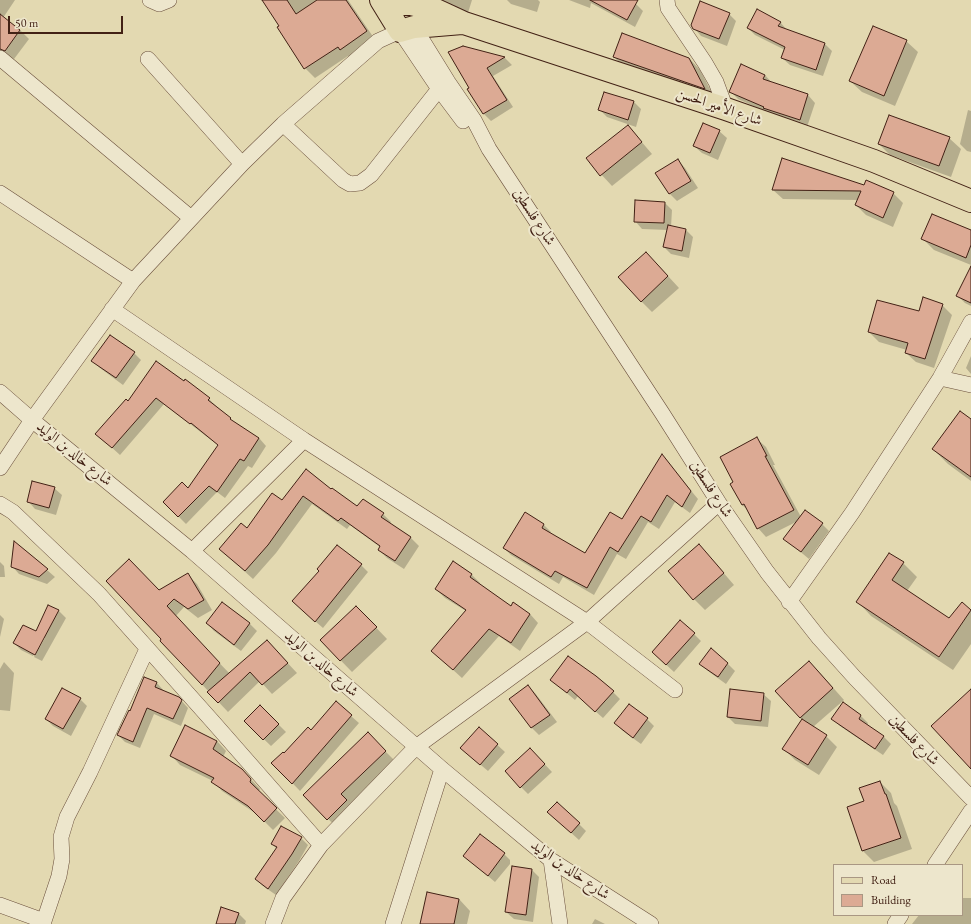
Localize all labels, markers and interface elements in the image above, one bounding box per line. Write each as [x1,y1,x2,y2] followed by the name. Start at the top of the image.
[10,8,125,34] scale bar
[15,15,38,31] text: 50 m
[674,84,764,130] street label: شارع الأمير الحسن
[509,185,559,249] street label: شارع فلسطين
[32,418,116,490] street label: شارع خالد بن الوليد
[686,457,736,521] street label: شارع فلسطين
[280,627,362,701] street label: شارع خالد بن الوليد
[885,711,943,769] street label: شارع فلسطين
[527,836,613,904] street label: شارع خالد بن الوليد
[833,864,963,916] legend
[871,872,896,888] text: Road
[871,892,911,908] text: Building

